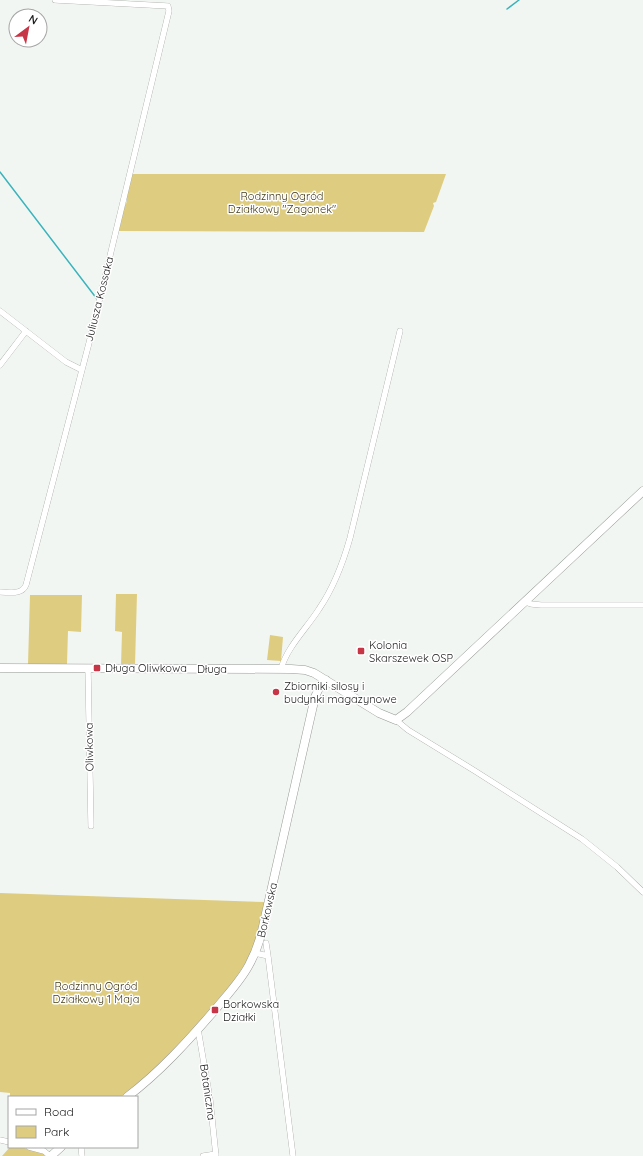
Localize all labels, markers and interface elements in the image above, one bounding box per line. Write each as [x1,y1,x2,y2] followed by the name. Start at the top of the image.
[8,8,48,48] north arrow
[26,11,40,28] text: N
[228,189,336,216] park label: Rodzinny Ogród Działkowy "Zagonek"
[82,255,116,343] street label: Juliusza Kossaka
[369,638,453,665] place label: Kolonia Skarszewek OSP
[356,646,366,656] marker: Kolonia Skarszewek OSP
[105,661,187,675] place label: Długa Oliwkowa
[197,662,227,676] street label: Długa
[92,663,102,673] marker: Długa Oliwkowa
[284,679,397,706] place label: Zbiorniki silosy i budynki magazynowe
[271,687,281,697] marker: Zbiorniki silosy i budynki magazynowe
[82,722,96,772] street label: Oliwkowa
[254,881,280,939] street label: Borkowska
[52,979,140,1006] park label: Rodzinny Ogród Działkowy 1 Maja
[223,997,279,1024] place label: Borkowska Działki
[210,1005,220,1015] marker: Borkowska Działki
[197,1063,219,1121] street label: Botaniczna
[8,1096,138,1148] legend
[44,1104,74,1119] text: Road
[44,1124,69,1139] text: Park

